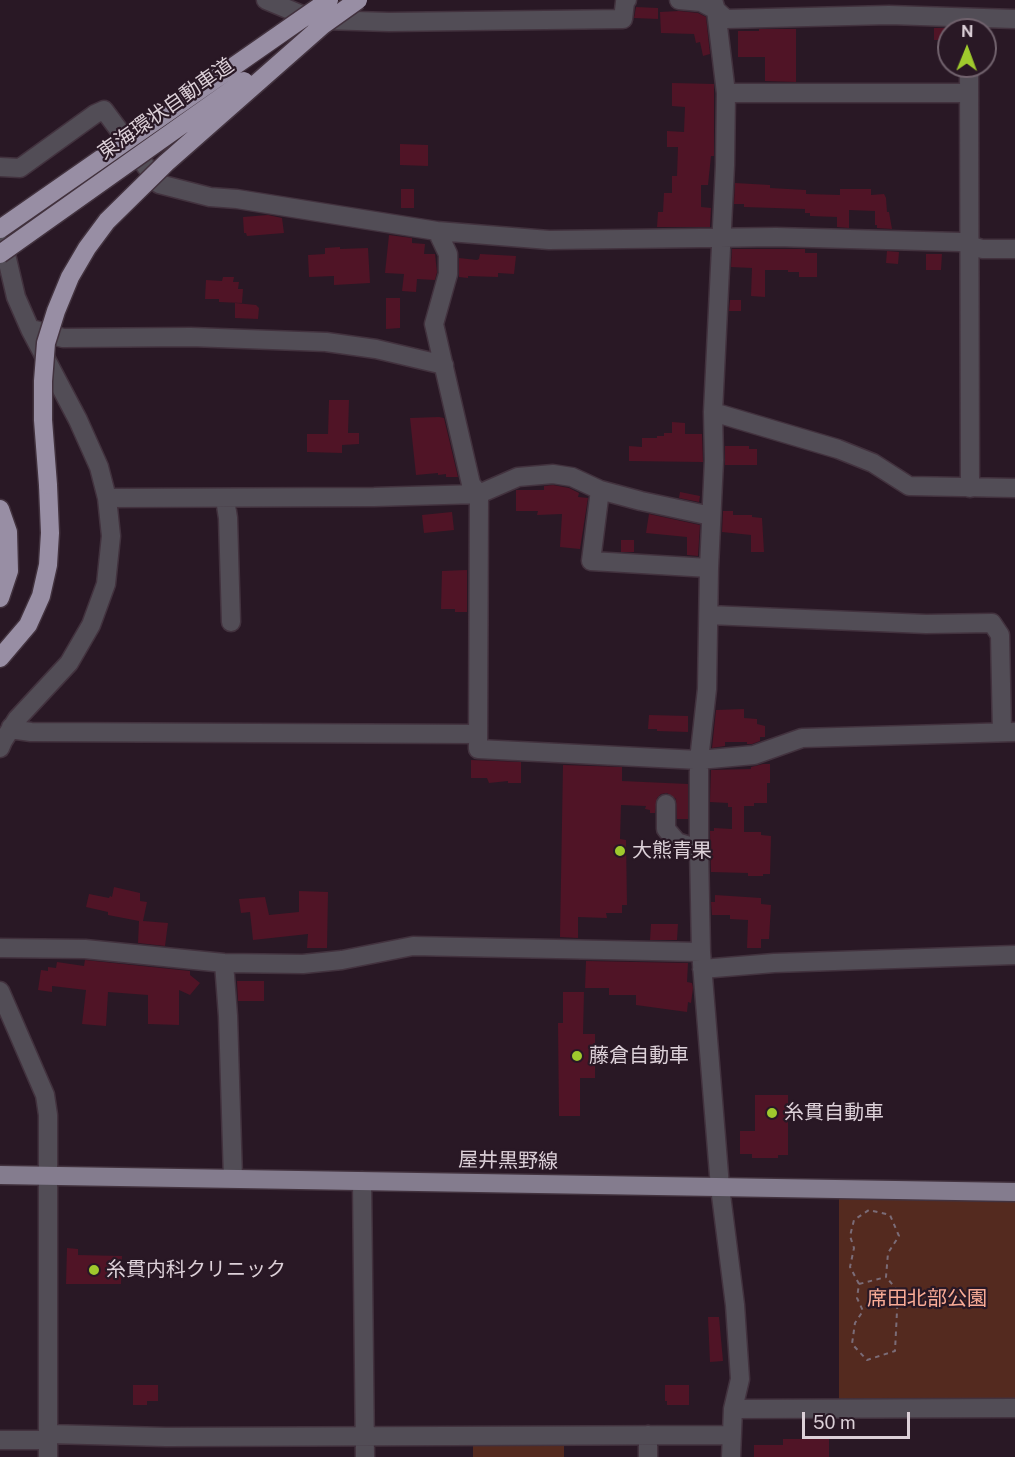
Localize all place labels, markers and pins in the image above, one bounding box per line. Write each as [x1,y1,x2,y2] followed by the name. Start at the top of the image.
[632,839,712,863] place label: 大熊青果
[613,844,627,858] marker: 大熊青果
[589,1044,689,1068] place label: 藤倉自動車
[570,1049,584,1063] marker: 藤倉自動車
[784,1101,884,1125] place label: 糸貫自動車
[765,1106,779,1120] marker: 糸貫自動車
[106,1258,286,1282] place label: 糸貫内科クリニック
[87,1263,101,1277] marker: 糸貫内科クリニック

